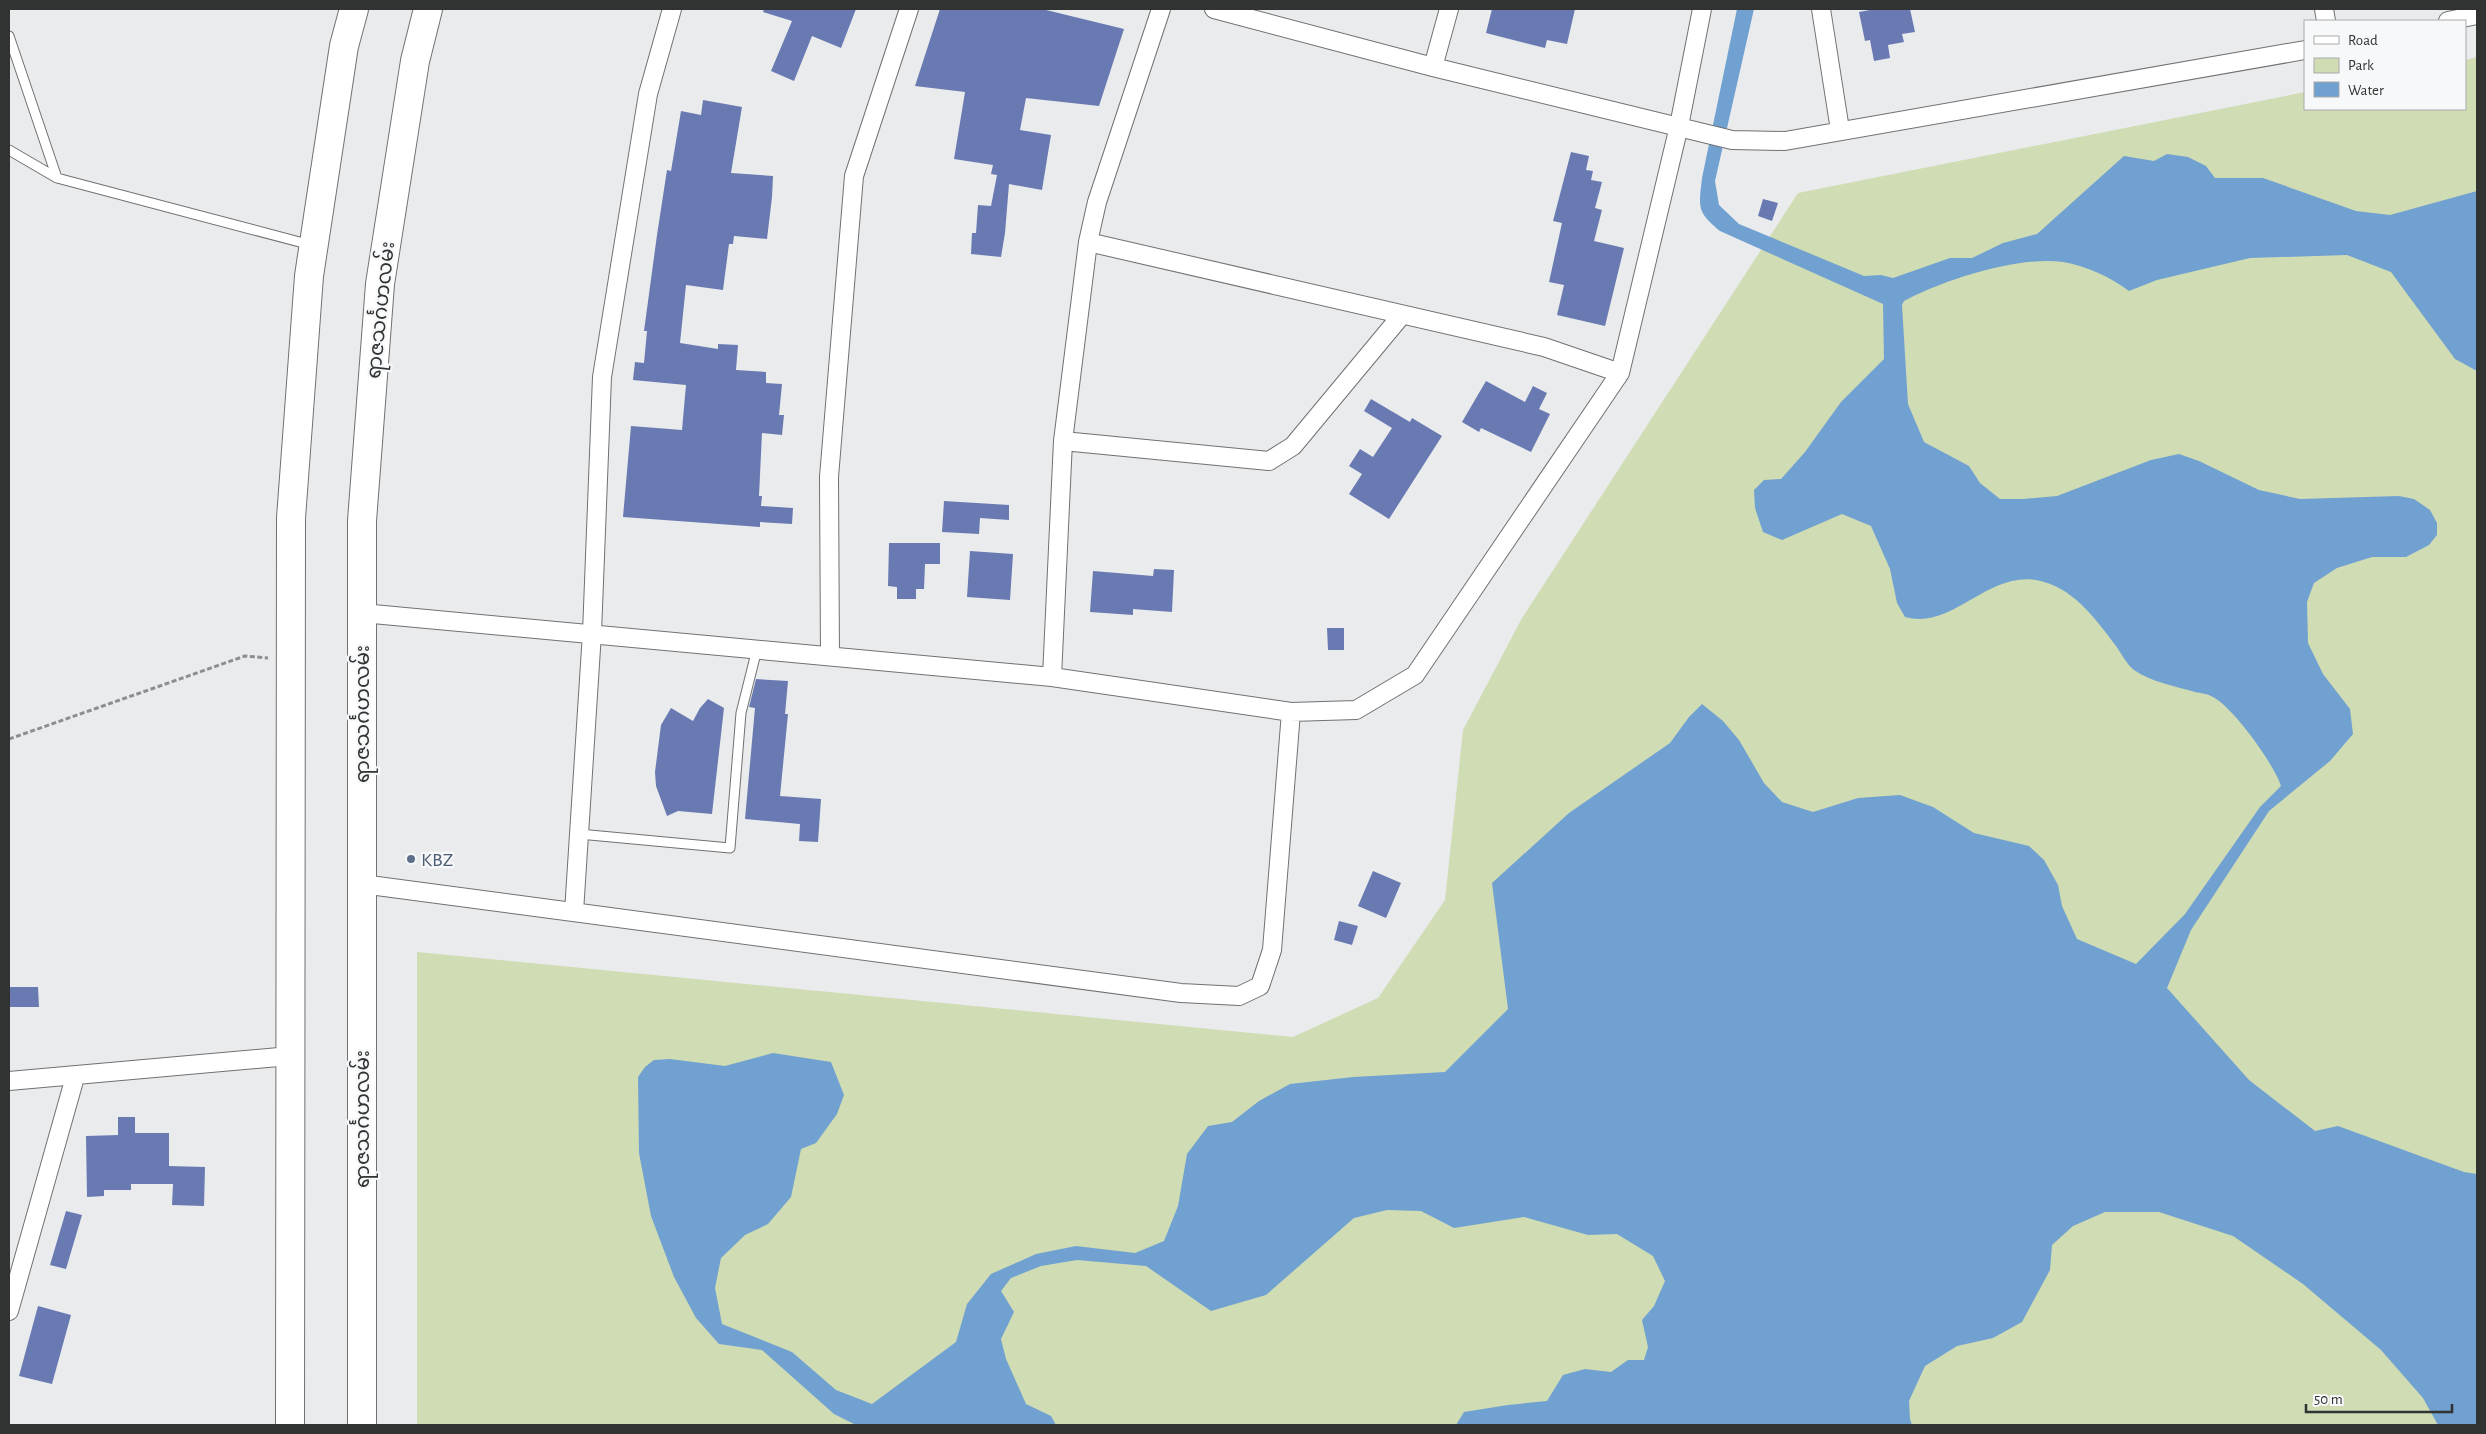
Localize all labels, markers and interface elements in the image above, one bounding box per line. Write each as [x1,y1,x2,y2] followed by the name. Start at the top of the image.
[2304,20,2466,110] legend
[2348,33,2378,48] text: Road
[2348,58,2374,73] text: Park
[2348,83,2384,98] text: Water
[359,240,403,380] street label: ရာဇသင်္ဂဟလမ်း
[348,645,378,783] street label: ရာဇသင်္ဂဟလမ်း
[421,850,453,870] place label: KBZ
[405,853,417,865] marker: KBZ
[348,1050,378,1188] street label: ရာဇသင်္ဂဟလမ်း
[2306,1382,2452,1414] scale bar
[2314,1392,2343,1407] text: 50 m

